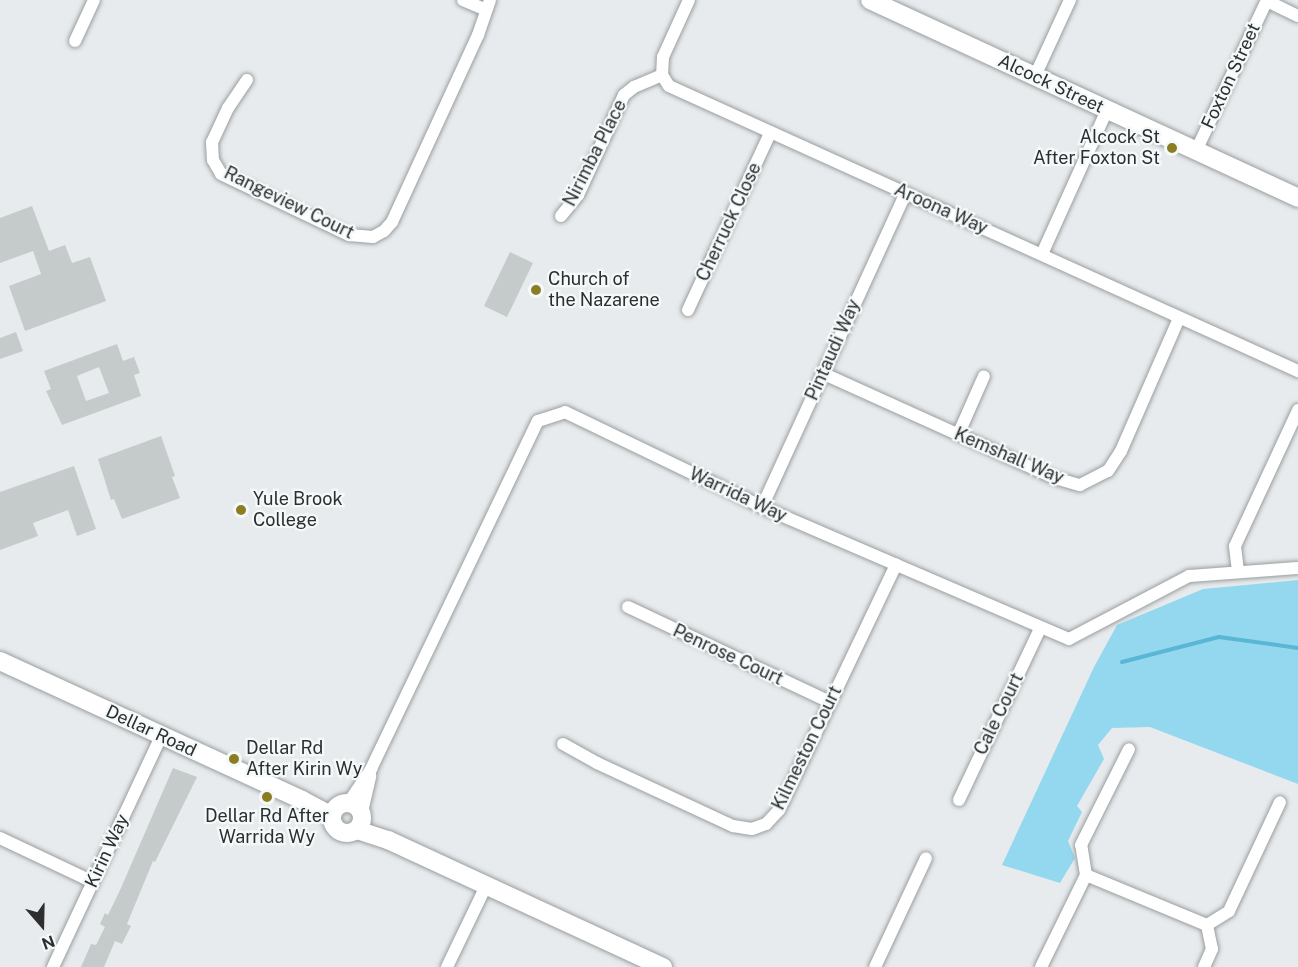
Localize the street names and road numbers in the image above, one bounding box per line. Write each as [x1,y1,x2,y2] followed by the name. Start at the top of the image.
[1197,20,1265,132] street label: Foxton Street
[995,50,1107,118] street label: Alcock Street
[559,96,631,210] street label: Nirimba Place
[692,159,766,285] street label: Cherruck Close
[220,162,358,244] street label: Rangeview Court
[891,179,991,239] street label: Aroona Way
[801,296,865,404] street label: Pintaudi Way
[951,423,1067,489] street label: Kemshall Way
[686,463,790,527] street label: Warrida Way
[669,620,787,690] street label: Penrose Court
[970,669,1028,759] street label: Cale Court
[768,682,846,814] street label: Kilmeston Court
[102,701,200,761] street label: Dellar Road
[81,811,133,891] street label: Kirin Way

